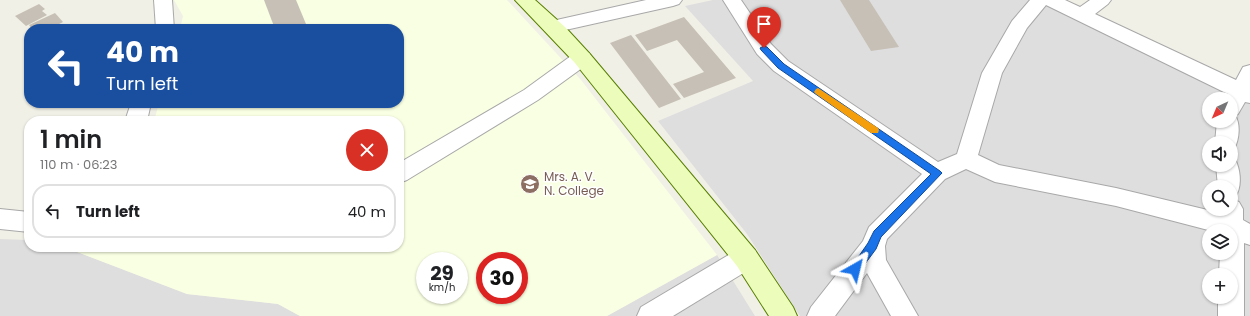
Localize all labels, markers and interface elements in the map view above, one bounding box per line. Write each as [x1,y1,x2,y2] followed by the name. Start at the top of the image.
[747,7.0,781,48] pin
[753,13,775,35] icon: arrive
[106,33,179,72] text: 40 m
[40,40,92,92] icon: left
[106,71,178,96] text: Turn left
[1202,92,1238,128] north arrow
[1202,92,1238,304] map controls
[40,123,102,156] text: 1 min
[346,129,388,171] button: close
[1202,136,1238,172] button: sound
[40,155,117,174] text: 110 m · 06:23
[544,168,604,199] place label: Mrs. A. V. N. College
[519,173,541,195] school or university icon: Mrs. A. V. N. College
[1202,180,1238,216] button: search
[42,200,64,222] icon: left
[76,201,140,222] text: Turn left
[348,201,386,222] text: 40 m
[1202,224,1238,260] button: layers
[834,248,876,290] position arrow
[476,252,528,304] speed limit sign: 30
[430,259,454,287] text: 29
[1202,268,1238,304] button: +
[429,280,455,295] text: km/h

